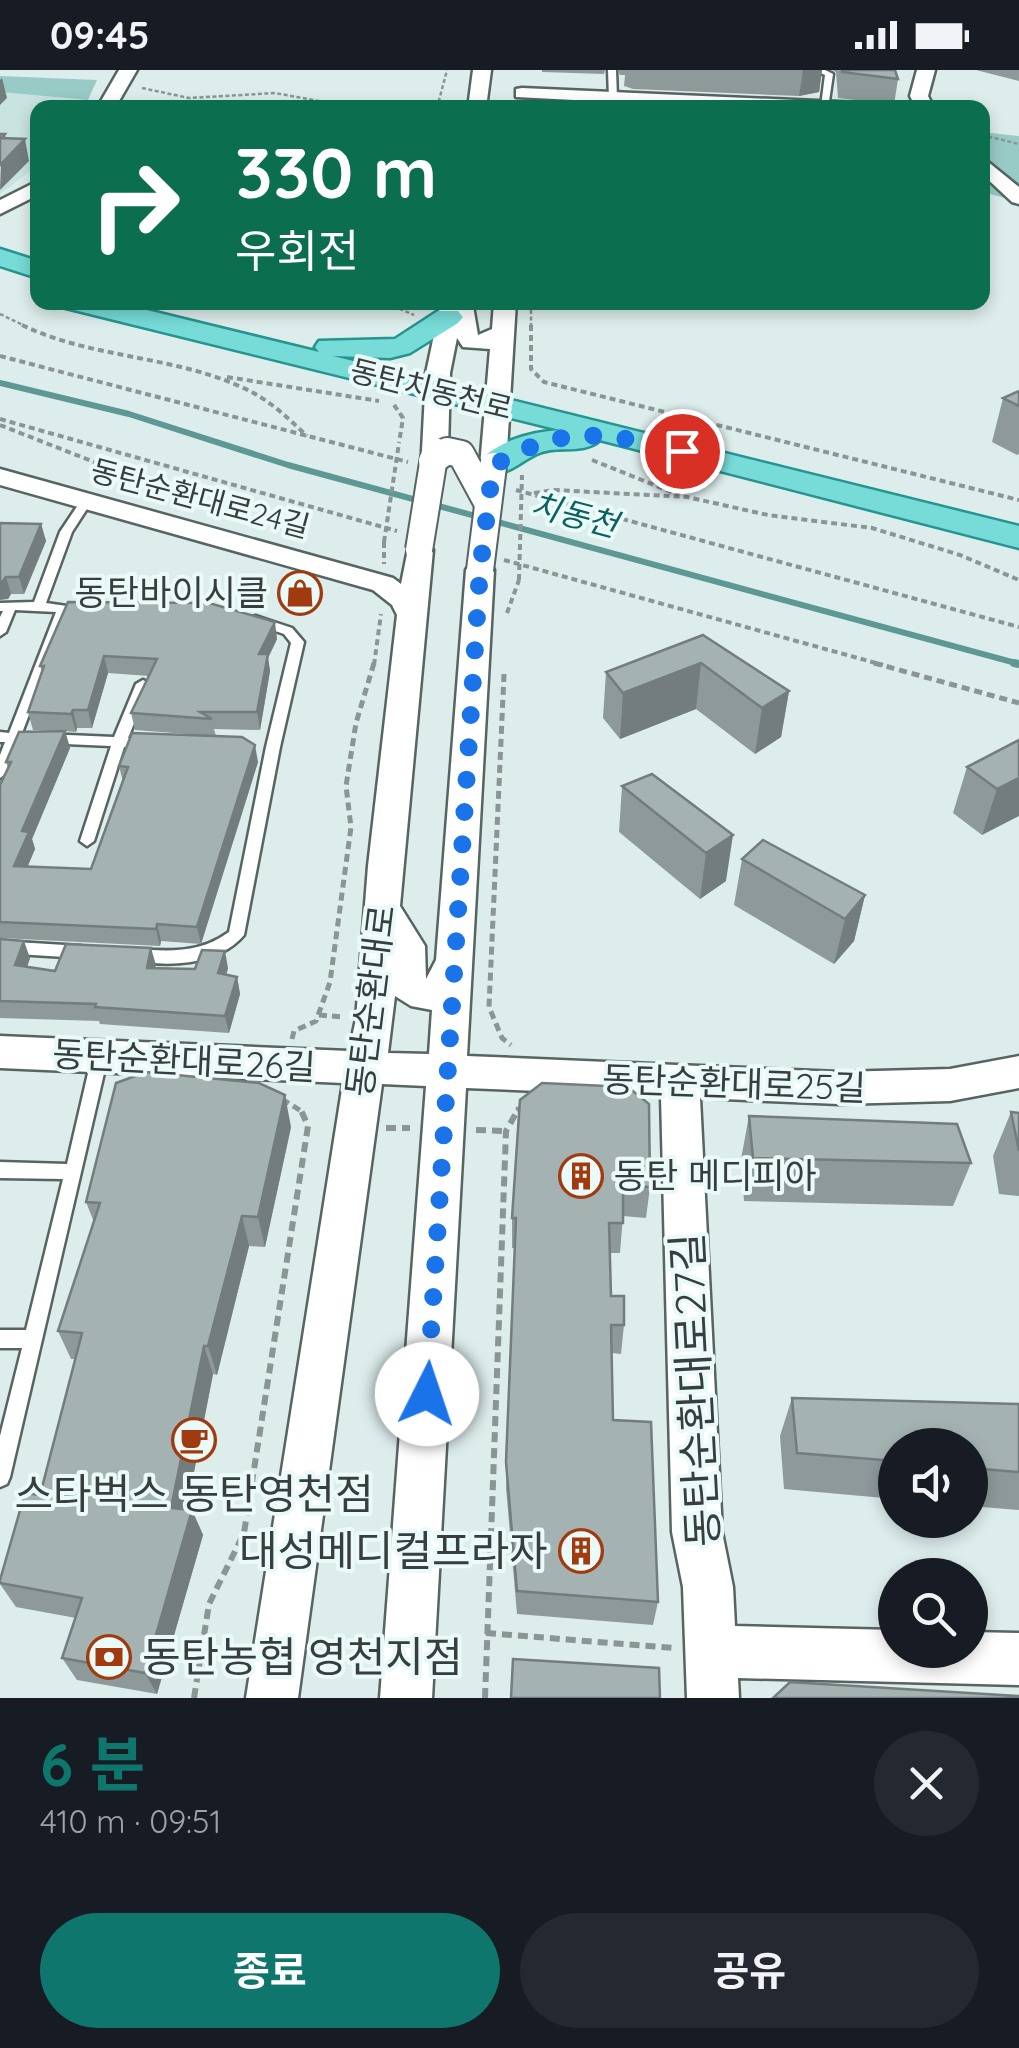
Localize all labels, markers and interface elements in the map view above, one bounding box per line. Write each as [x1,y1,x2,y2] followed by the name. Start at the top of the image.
[50,11,150,59] text: 09:45
[235,128,437,216] text: 330 m
[70,140,200,270] icon: right
[235,222,359,278] text: 우회전
[346,351,516,427] street label: 동탄치동천로
[640,409,725,494] pin
[655,424,710,479] icon: arrive
[87,451,314,546] street label: 동탄순환대로24길
[526,483,626,546] water label: 치동천
[75,570,268,614] place label: 동탄바이시클
[277,570,323,616] shop icon: 동탄바이시클
[336,902,404,1099] street label: 동탄순환대로
[51,1031,317,1089] street label: 동탄순환대로26길
[601,1056,867,1110] street label: 동탄순환대로25길
[558,1153,604,1199] building icon: 동탄 메디피아
[614,1153,817,1197] place label: 동탄 메디피아
[660,1232,729,1548] street label: 동탄순환대로27길
[375,1342,479,1446] position arrow
[171,1417,217,1463] cafe icon: 스타벅스 동탄영천점
[878,1428,988,1668] map controls
[878,1428,988,1538] button: sound
[14,1467,374,1520] place label: 스타벅스 동탄영천점
[239,1524,548,1577] place label: 대성메디컬프라자
[558,1528,604,1574] building icon: 대성메디컬프라자
[878,1558,988,1668] button: search
[142,1630,463,1683] place label: 동탄농협 영천지점
[86,1634,132,1680] bank icon: 동탄농협 영천지점
[40,1726,145,1801] text: 6 분
[874,1731,979,1836] button: close
[40,1801,221,1841] text: 410 m · 09:51
[40,1913,500,2028] button: 종료
[520,1913,979,2028] button: 공유

